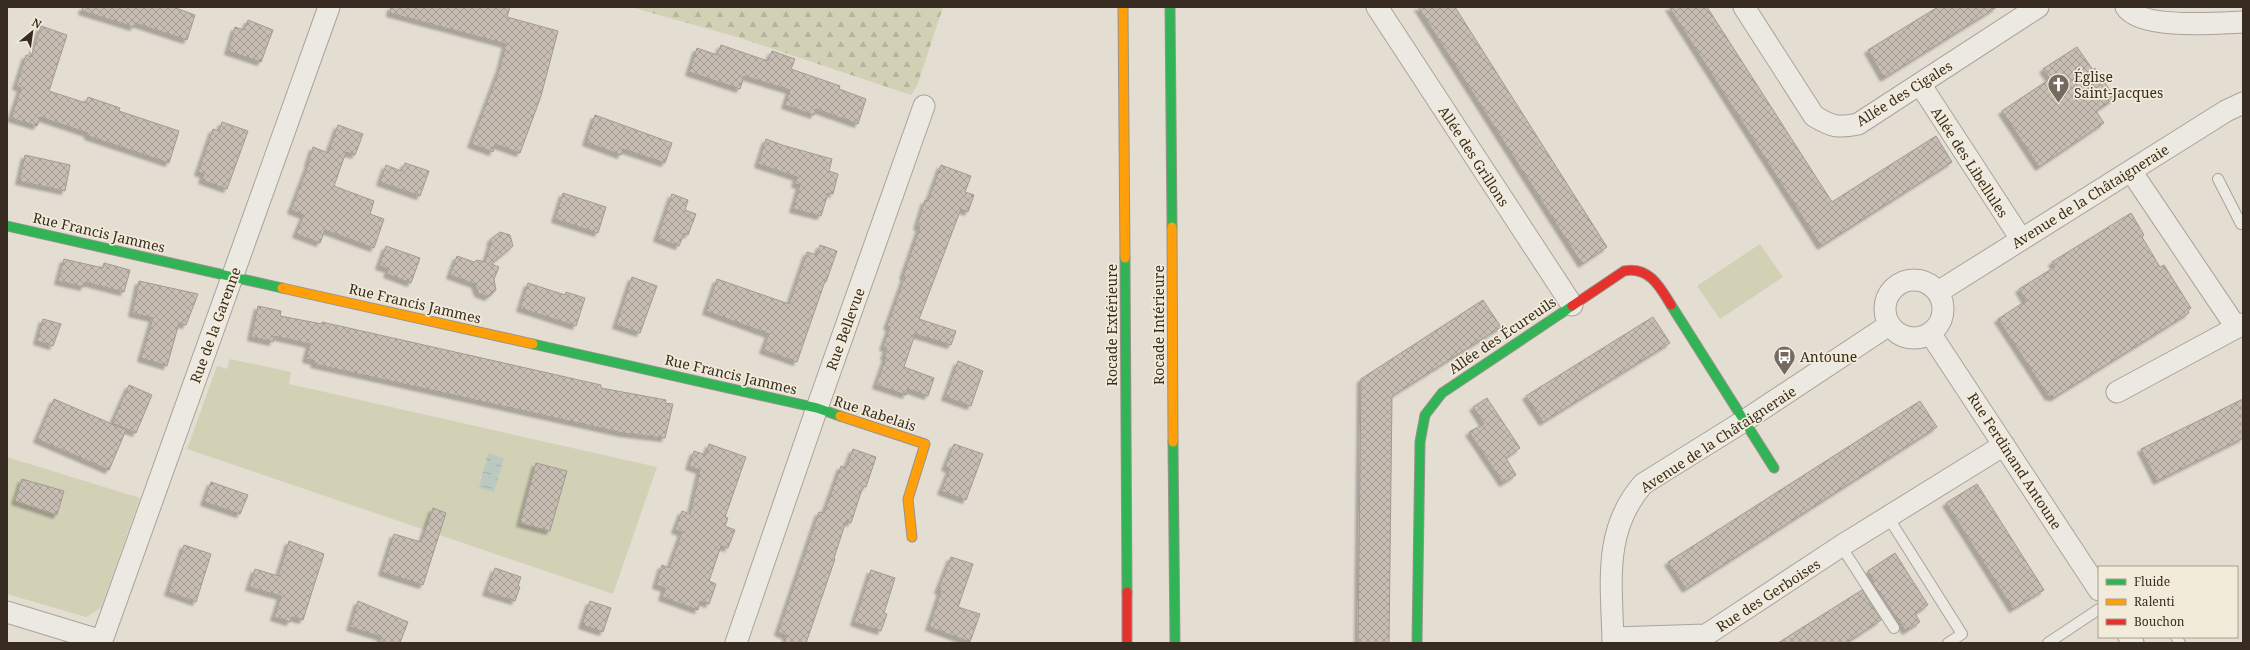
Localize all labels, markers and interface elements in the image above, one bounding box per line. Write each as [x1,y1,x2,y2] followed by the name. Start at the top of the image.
[12,12,52,52] north arrow
[30,14,45,32] text: N
[1852,56,1956,130] street label: Allée des Cigales
[2074,67,2163,102] place label: Église Saint-Jacques
[2045,71,2071,104] church icon: Église Saint-Jacques
[1434,102,1514,210] street label: Allée des Grillons
[1927,103,2013,221] street label: Allée des Libellules
[2008,140,2172,252] street label: Avenue de la Châtaigneraie
[31,208,167,256] street label: Rue Francis Jammes
[185,264,245,386] street label: Rue de la Garenne
[1102,264,1121,386] street label: Rocade Extérieure
[1149,265,1168,385] street label: Rocade Intérieure
[347,279,483,327] street label: Rue Francis Jammes
[821,285,869,373] street label: Rue Bellevue
[1445,292,1559,378] street label: Allée des Écureuils
[1771,343,1797,376] bus stop icon: Antoune
[1800,347,1857,366] place label: Antoune
[663,350,799,398] street label: Rue Francis Jammes
[1636,381,1800,497] street label: Avenue de la Châtaigneraie
[1964,389,2066,533] street label: Rue Ferdinand Antoune
[831,391,919,435] street label: Rue Rabelais
[1712,554,1824,636] street label: Rue des Gerboises
[2098,566,2238,638] legend
[2134,573,2170,590] text: Fluide
[2134,593,2175,610] text: Ralenti
[2134,613,2185,630] text: Bouchon

